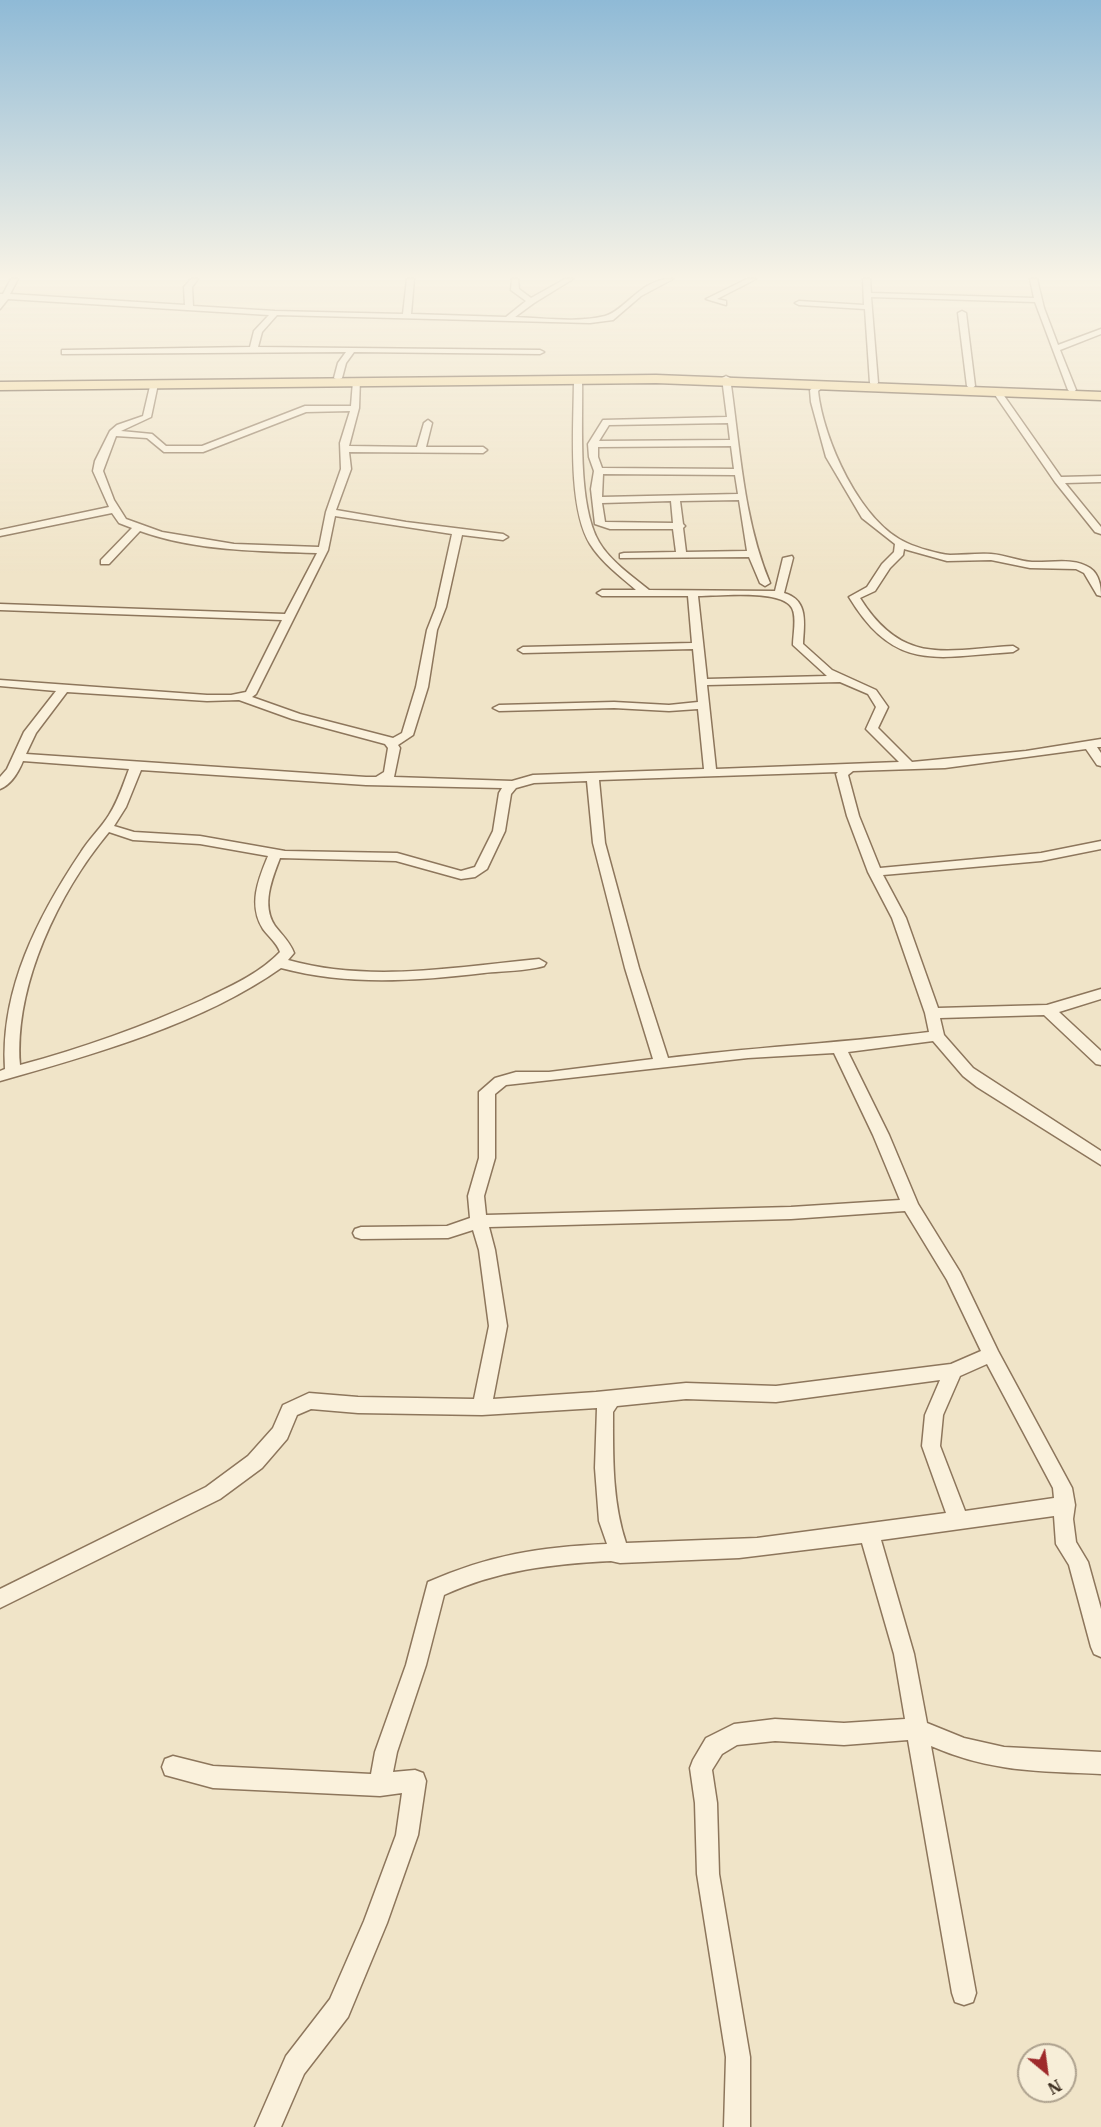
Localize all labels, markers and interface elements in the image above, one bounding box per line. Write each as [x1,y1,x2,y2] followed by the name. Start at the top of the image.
[1017,2043,1077,2103] north arrow
[1044,2075,1065,2099] text: N

